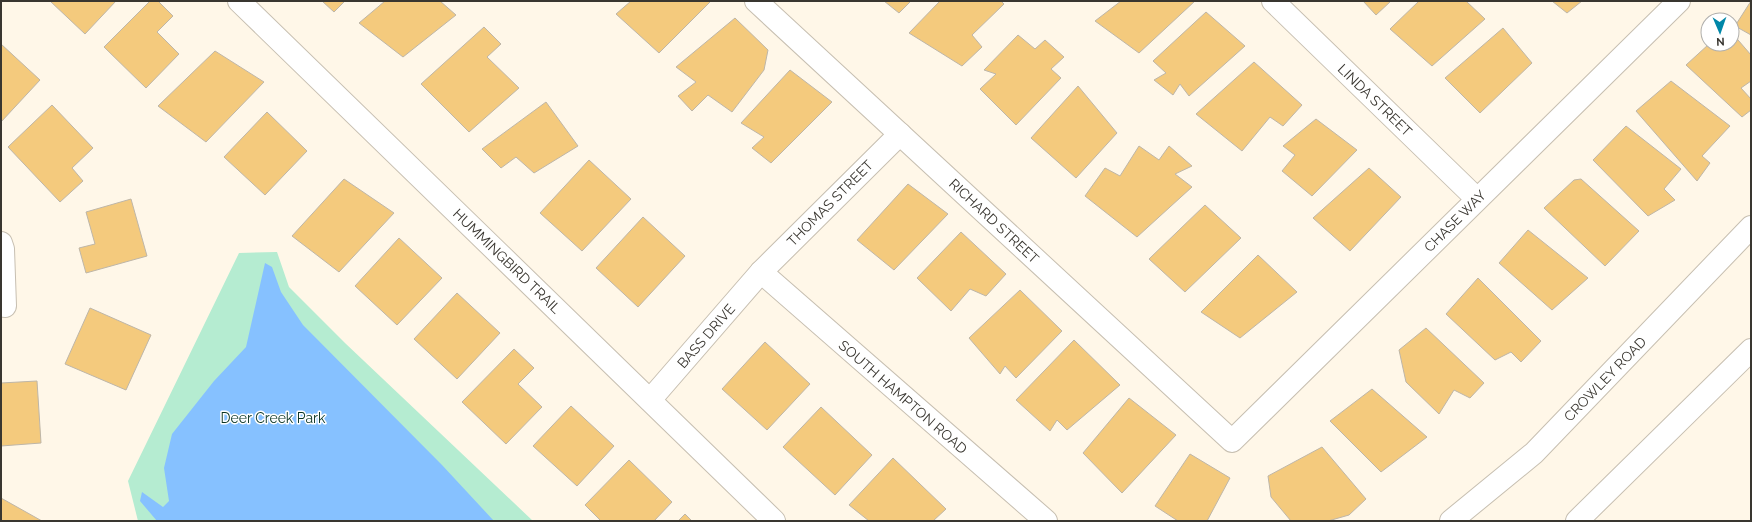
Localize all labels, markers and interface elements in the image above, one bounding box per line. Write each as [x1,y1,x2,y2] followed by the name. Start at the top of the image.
[1700,12,1740,52] north arrow
[1716,35,1725,48] text: N
[1335,61,1416,140] street label: LINDA STREET
[784,156,877,249] street label: THOMAS STREET
[946,175,1042,267] street label: RICHARD STREET
[1421,187,1489,255] street label: CHASE WAY
[450,205,564,317] street label: HUMMINGBIRD TRAIL
[674,301,738,371] street label: BASS DRIVE
[1561,333,1649,425] street label: CROWLEY ROAD
[836,337,970,457] street label: SOUTH HAMPTON ROAD
[221,410,326,426] park label: Deer Creek Park

